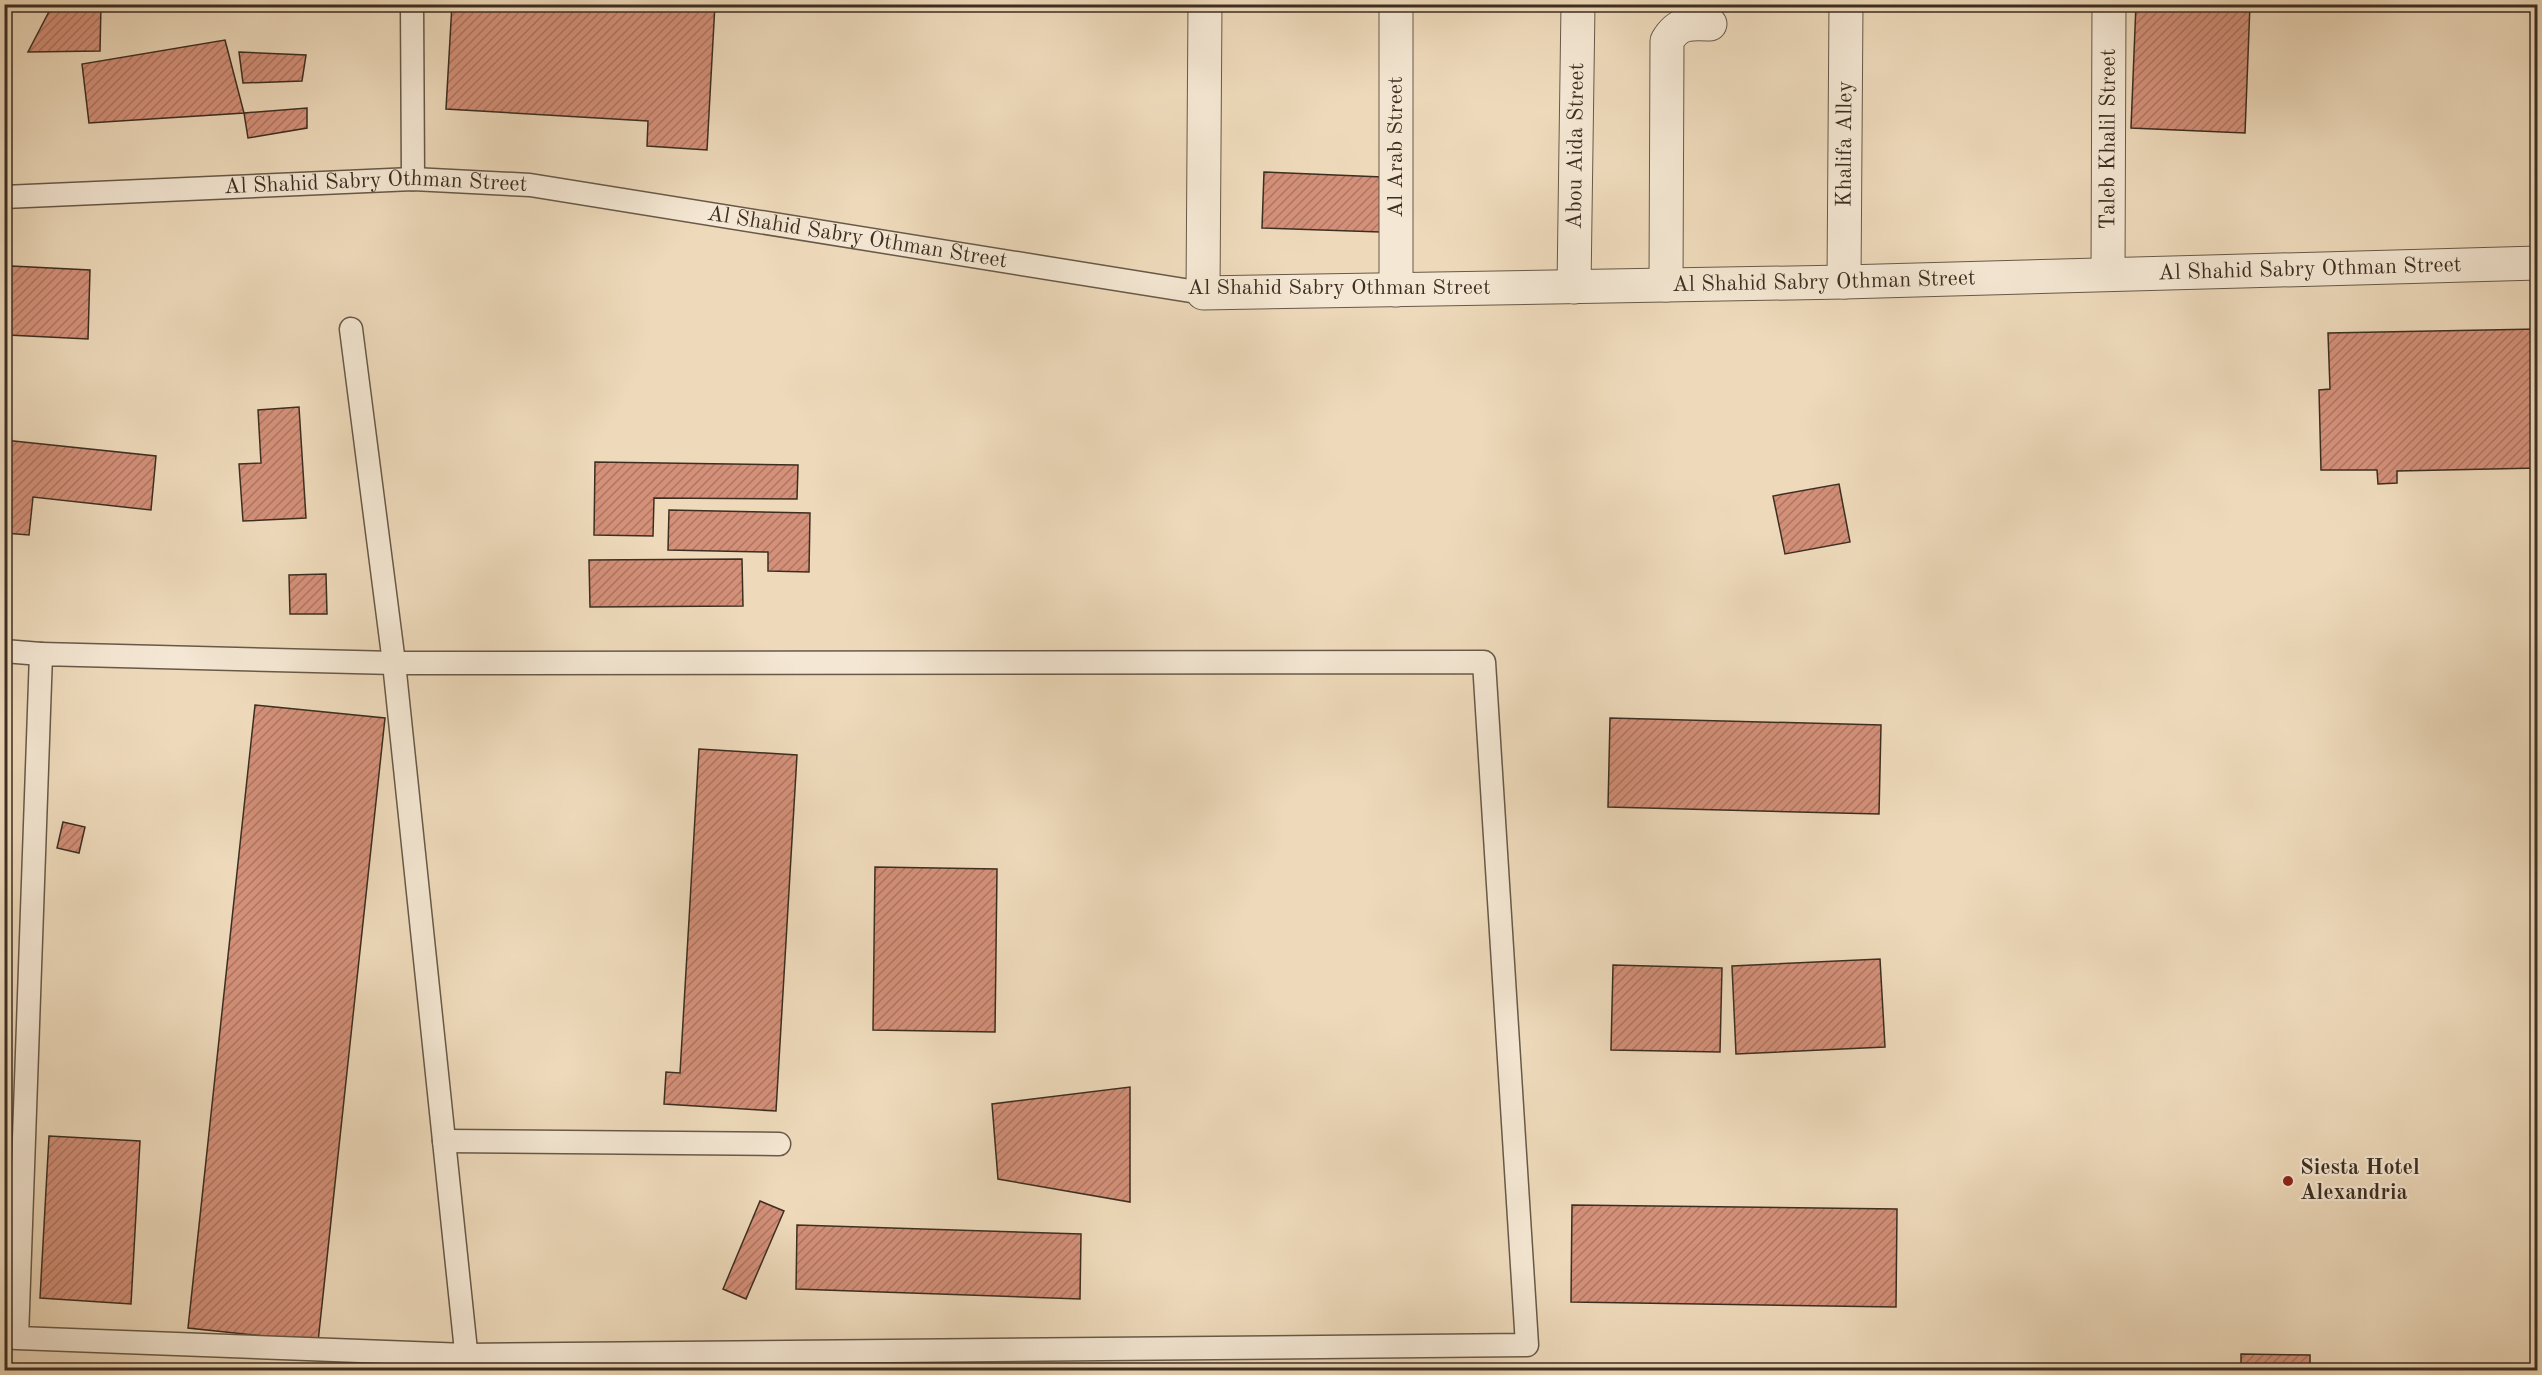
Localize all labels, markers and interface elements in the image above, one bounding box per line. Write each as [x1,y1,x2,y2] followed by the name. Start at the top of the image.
[2097,49,2120,229] street label: Taleb Khalil Street
[1564,63,1588,229] street label: Abou Aida Street
[1385,76,1407,218] street label: Al Arab Street
[1834,80,1856,207] street label: Khalifa Alley
[224,168,528,198] street label: Al Shahid Sabry Othman Street
[706,203,1009,272] street label: Al Shahid Sabry Othman Street
[2158,254,2462,284] street label: Al Shahid Sabry Othman Street
[1672,267,1976,296] street label: Al Shahid Sabry Othman Street
[1187,277,1491,299] street label: Al Shahid Sabry Othman Street
[2300,1157,2420,1204] place label: Siesta Hotel Alexandria
[2281,1174,2295,1188] marker: Siesta Hotel Alexandria

